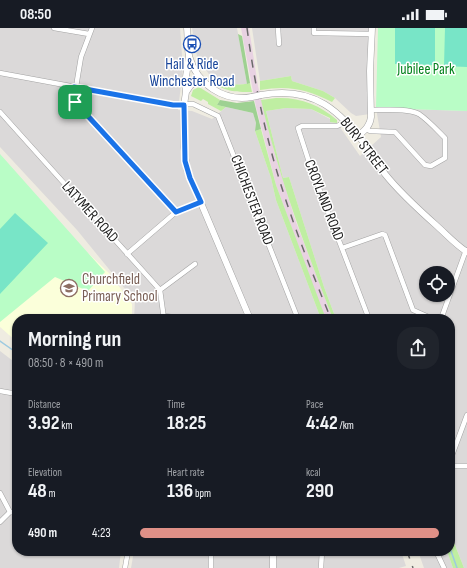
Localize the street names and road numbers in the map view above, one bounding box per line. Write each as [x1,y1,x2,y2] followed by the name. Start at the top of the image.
[336,114,392,178] street label: BURY STREET
[226,152,278,248] street label: CHICHESTER ROAD
[300,157,348,243] street label: CROYLAND ROAD
[57,177,123,247] street label: LATYMER ROAD

